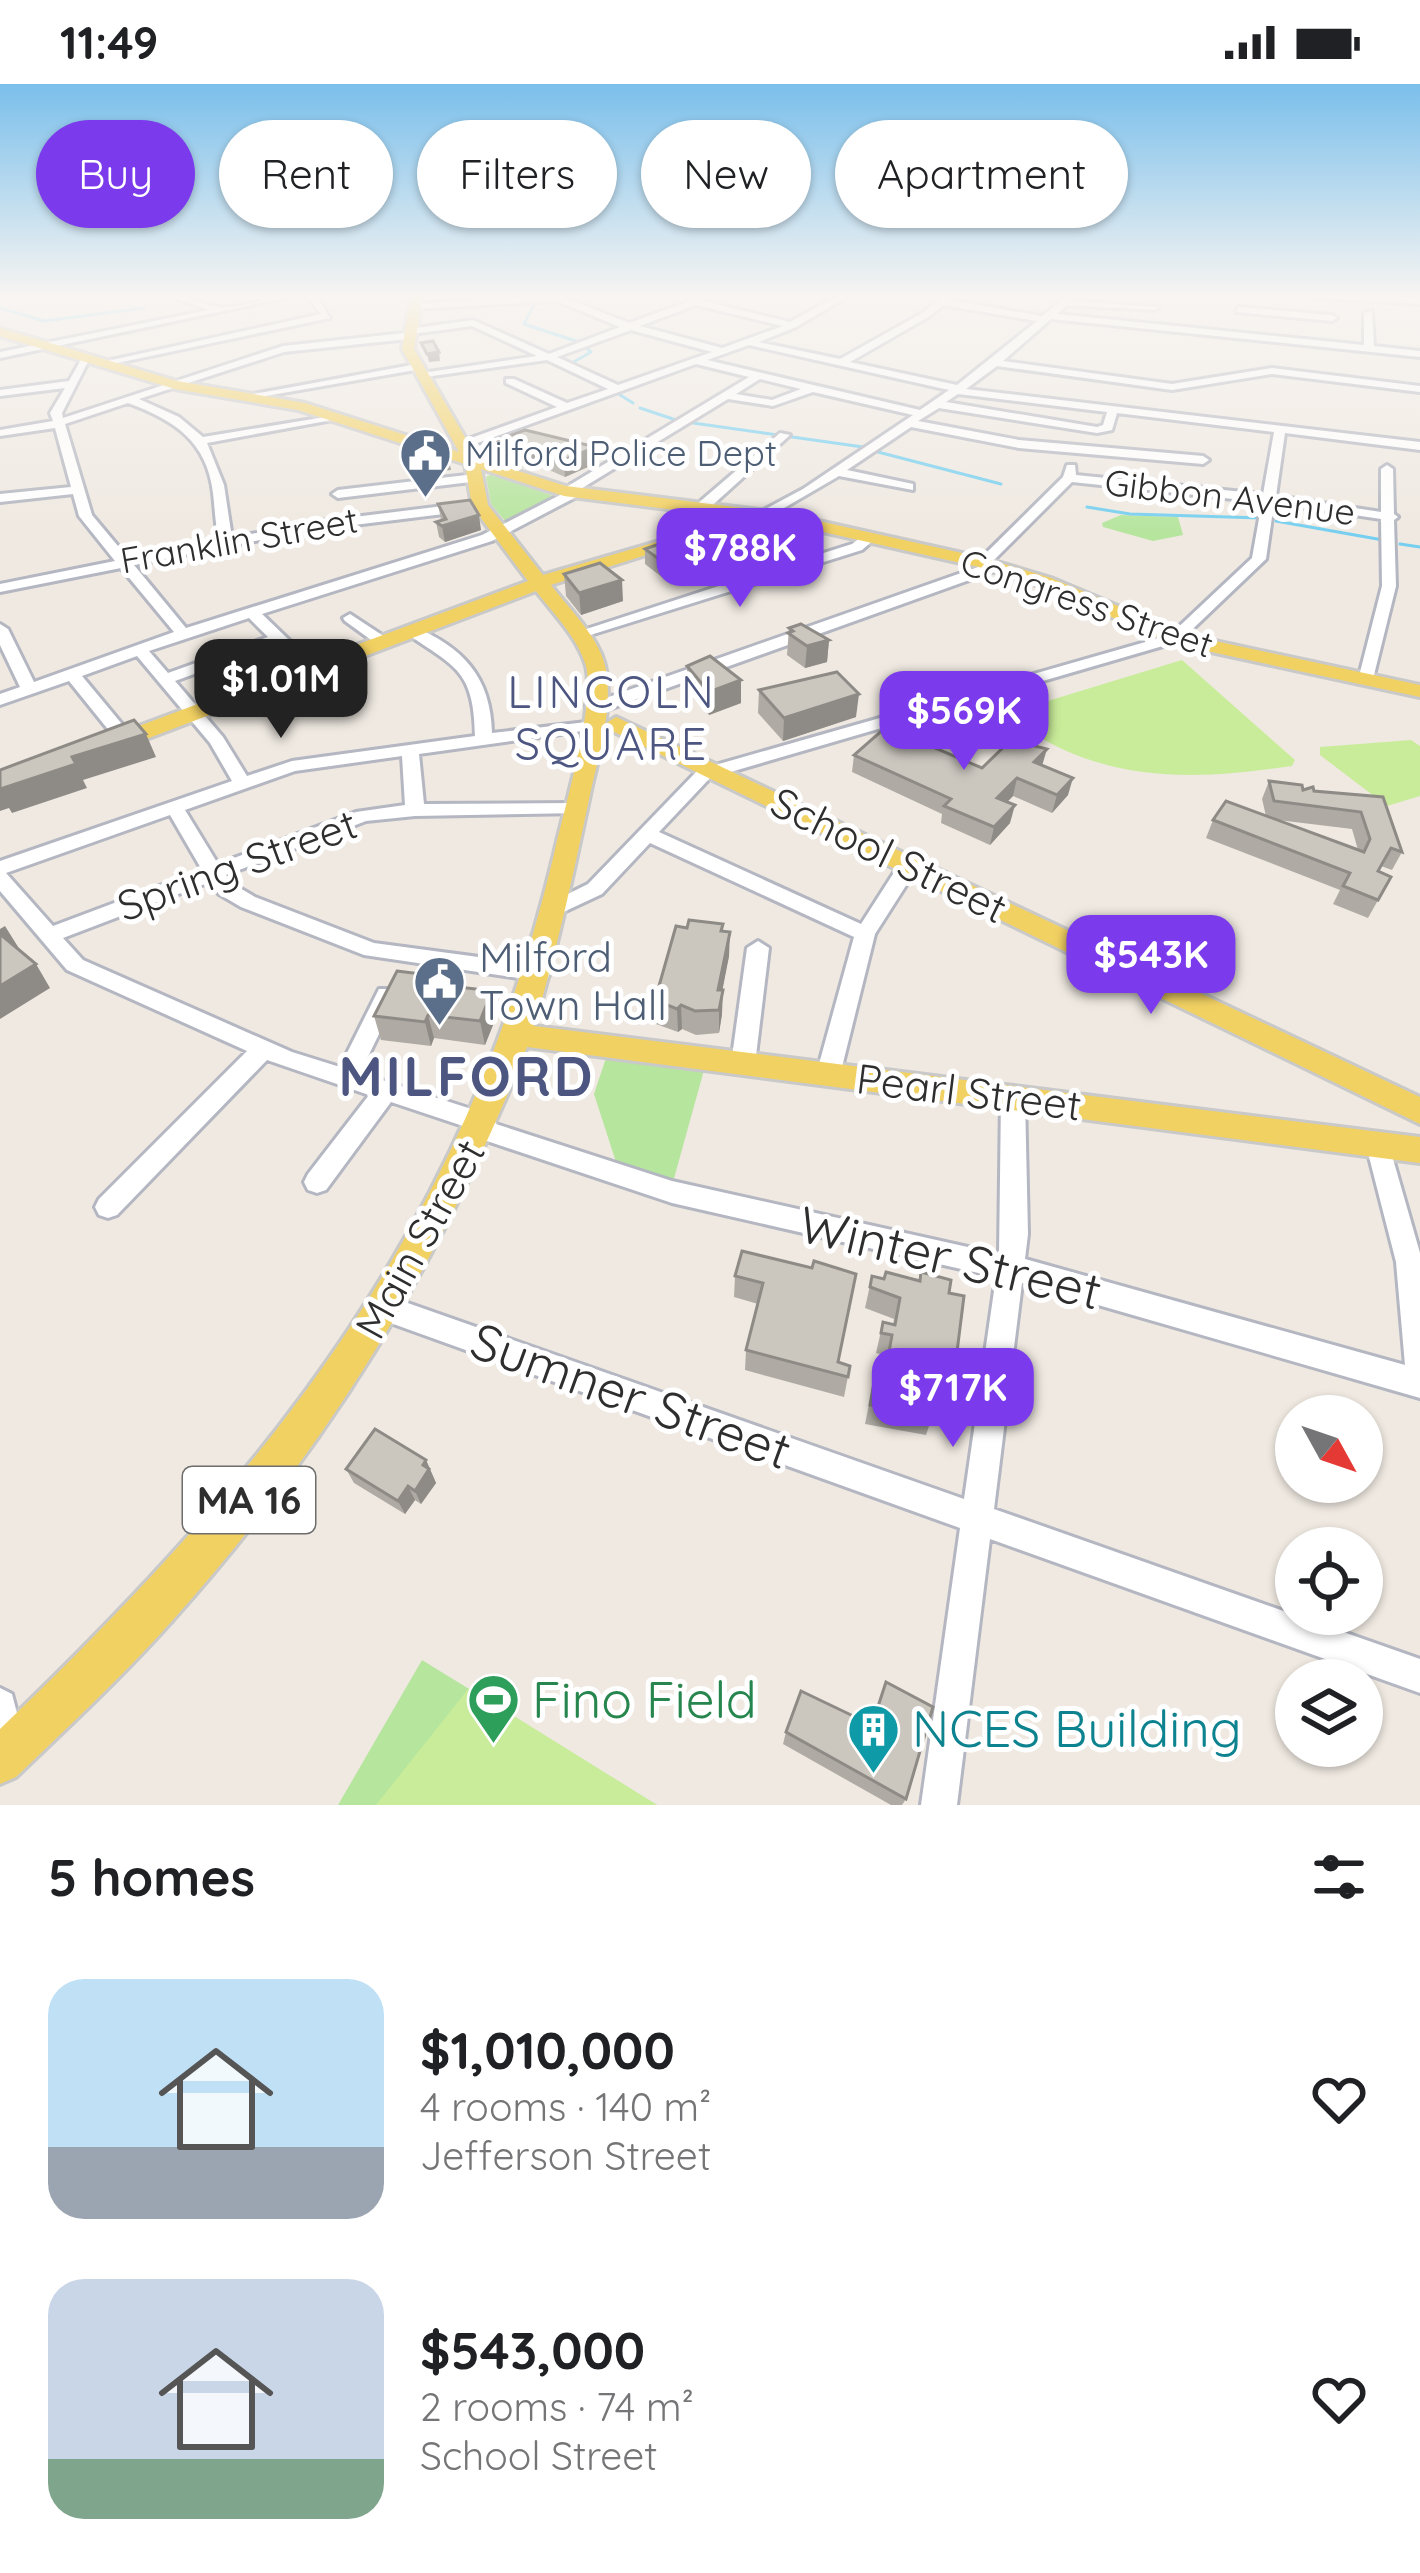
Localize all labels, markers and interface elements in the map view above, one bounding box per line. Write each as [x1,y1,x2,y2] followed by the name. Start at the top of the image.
[60,14,158,70] text: 11:49
[36,120,195,228] chip: Buy
[219,120,393,228] chip: Rent
[417,120,617,228] chip: Filters
[641,120,811,228] chip: New
[835,120,1128,228] chip: Apartment
[398,425,454,499] public building icon: Milford Police Dept
[465,430,777,475] place label: Milford Police Dept
[1102,459,1358,534] street label: Gibbon Avenue
[117,496,361,583] street label: Franklin Street
[656,508,824,610] pin: $788K
[684,522,796,571] text: $788K
[955,538,1219,667] street label: Congress Street
[183,639,379,741] pin: $1.01M
[221,653,341,702] text: $1.01M
[507,663,717,771] district label: LINCOLN SQUARE
[880,671,1048,773] pin: $569K
[906,685,1022,734] text: $569K
[763,775,1016,934] street label: School Street
[110,797,364,932] street label: Spring Street
[1067,915,1235,1017] pin: $543K
[1093,929,1209,978] text: $543K
[479,930,667,1031] place label: Milford Town Hall
[412,953,468,1027] public building icon: Milford Town Hall
[339,1042,595,1110] district label: MILFORD
[854,1051,1084,1132] street label: Pearl Street
[343,1130,496,1348] street label: Main Street
[793,1191,1108,1323] street label: Winter Street
[463,1308,800,1482] street label: Sumner Street
[869,1348,1037,1450] pin: $717K
[899,1362,1007,1411] text: $717K
[1275,1395,1383,1503] north arrow
[1275,1395,1383,1767] map controls
[183,1467,315,1533] road number: MA 16
[1275,1527,1383,1635] button: locate
[1275,1659,1383,1767] button: layers
[532,1667,757,1731] place label: Fino Field
[465,1672,521,1746] sports icon: Fino Field
[912,1696,1241,1760] place label: NCES Building
[845,1701,901,1775] building icon: NCES Building
[1306,1844,1372,1910] icon: filters
[48,1845,255,1909] text: 5 homes
[420,2018,675,2082] text: $1,010,000
[144,2027,288,2171] icon: home
[1306,2066,1372,2132] icon: heart
[420,2082,711,2131] text: 4 rooms · 140 m²
[420,2131,711,2180] text: Jefferson Street
[420,2318,645,2382] text: $543,000
[144,2327,288,2471] icon: home
[1306,2366,1372,2432] icon: heart
[420,2382,694,2431] text: 2 rooms · 74 m²
[420,2431,658,2480] text: School Street

